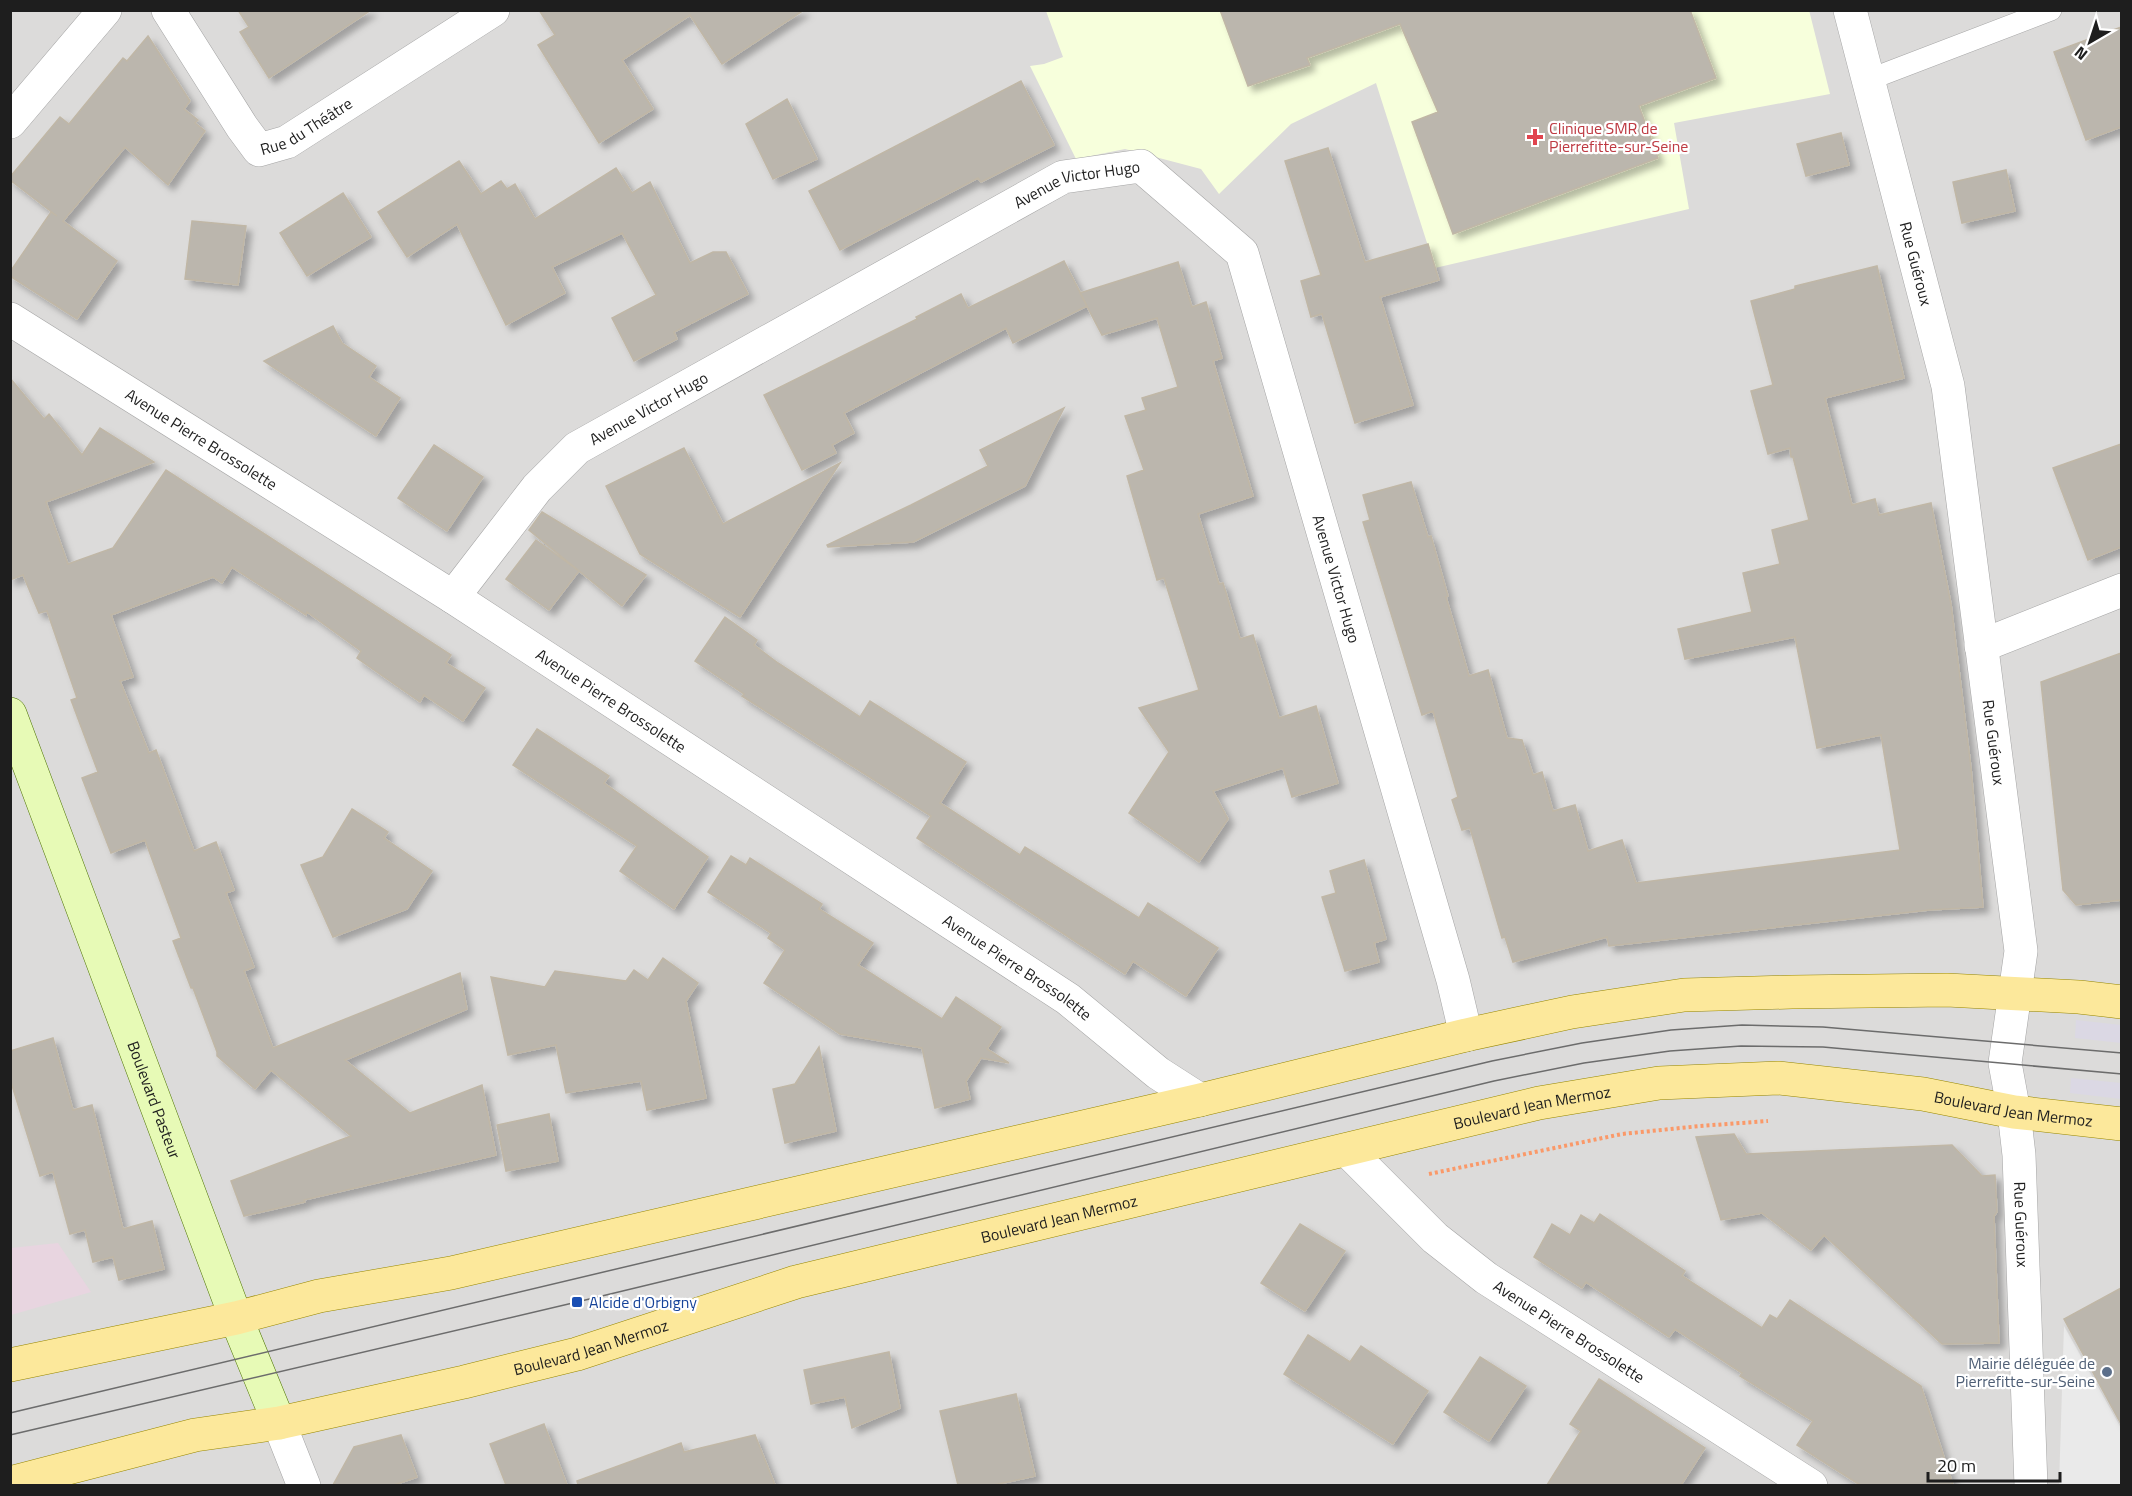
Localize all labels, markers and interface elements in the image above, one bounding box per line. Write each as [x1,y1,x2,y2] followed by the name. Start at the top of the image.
[2060,12,2120,72] north arrow
[2069,41,2092,66] text: N
[257,91,357,161] street label: Rue du Théâtre
[1549,116,1688,158] place label: Clinique SMR de Pierrefitte-sur-Seine
[1526,128,1544,146] marker: Clinique SMR de Pierrefitte-sur-Seine
[1009,154,1142,214] street label: Avenue Victor Hugo
[1894,219,1939,308] street label: Rue Guéroux
[585,365,712,451] street label: Avenue Victor Hugo
[121,382,282,496] street label: Avenue Pierre Brossolette
[1307,512,1367,646] street label: Avenue Victor Hugo
[531,642,691,758] street label: Avenue Pierre Brossolette
[1977,698,2011,787] street label: Rue Guéroux
[938,908,1097,1026] street label: Avenue Pierre Brossolette
[121,1038,188,1163] street label: Boulevard Pasteur
[1451,1079,1612,1135] street label: Boulevard Jean Mermoz
[1932,1084,2094,1133] street label: Boulevard Jean Mermoz
[2008,1181,2035,1268] street label: Rue Guéroux
[978,1188,1140,1249] street label: Boulevard Jean Mermoz
[1489,1274,1650,1389] street label: Avenue Pierre Brossolette
[589,1290,697,1314] place label: Alcide d'Orbigny
[570,1295,584,1309] marker: Alcide d'Orbigny
[511,1313,671,1381] street label: Boulevard Jean Mermoz
[1956,1351,2095,1393] place label: Mairie déléguée de Pierrefitte-sur-Seine
[2100,1365,2114,1379] marker: Mairie déléguée de Pierrefitte-sur-Seine
[1928,1445,2060,1483] scale bar
[1937,1452,1976,1479] text: 20 m

